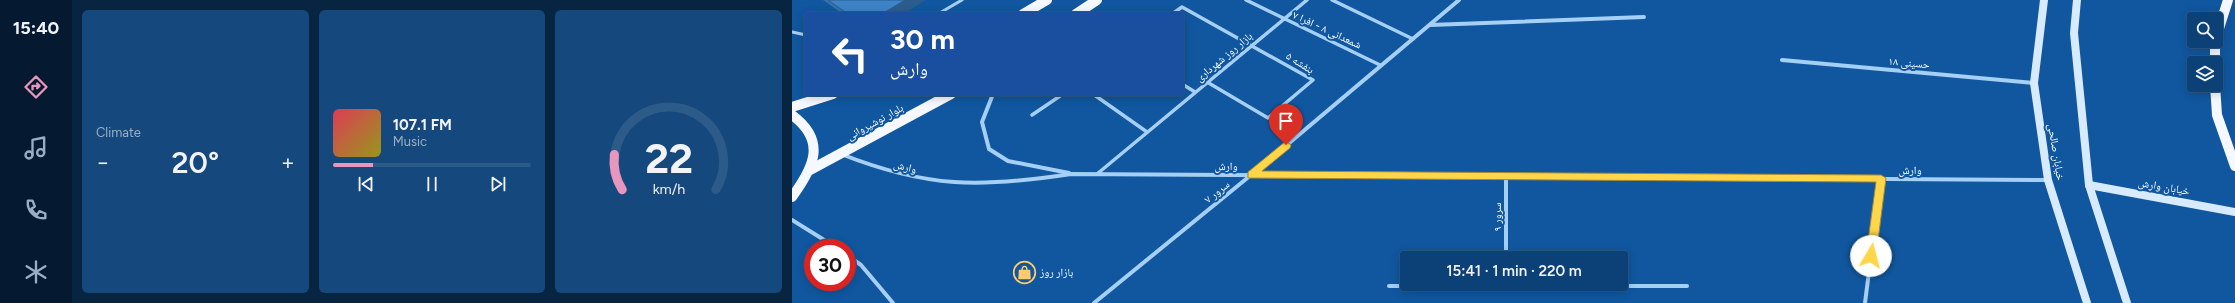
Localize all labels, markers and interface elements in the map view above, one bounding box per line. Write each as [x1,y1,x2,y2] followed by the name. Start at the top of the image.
[1291,8,1363,52] street label: شمعدانی ۸ - افرا ۷
[2187,12,2223,92] map controls
[2187,12,2223,48] button: search
[13,17,59,39] text: 15:40
[890,22,955,56] text: 30 m
[824,28,876,80] icon: left
[1193,29,1255,85] street label: بازار روز شهرداری
[1284,49,1316,77] street label: بنفشه ۵
[1888,55,1930,71] street label: حسینی ۱۸
[2187,56,2223,92] button: layers
[890,58,928,80] text: وارش
[22,73,50,101] icon: directions
[844,101,906,143] street label: بلوار نوشیروانی
[1269,104,1303,145] pin
[1275,110,1297,132] icon: arrive
[393,116,452,134] text: 107.1 FM
[2045,123,2067,181] street label: خيابان صالحی
[96,125,141,140] text: Climate
[645,132,693,182] text: 22
[22,134,50,162] icon: music
[393,134,427,149] text: Music
[171,144,219,181] text: 20°
[96,149,110,176] text: −
[281,149,295,176] text: +
[892,158,918,176] street label: وارش
[1214,160,1238,173] street label: وارش
[1898,164,1922,177] street label: وارش
[355,173,377,195] icon: previous
[421,173,443,195] icon: pause
[487,173,509,195] icon: next
[2137,176,2191,198] street label: خیابان وارش
[1202,178,1232,206] street label: سرور ۷
[652,179,685,197] text: km/h
[22,196,50,224] icon: phone
[1491,203,1504,231] street label: سرور ۹
[1850,235,1892,277] position arrow
[804,239,856,291] speed limit sign: 30
[22,258,50,286] icon: climate
[1012,259,1038,285] shop icon: بازار روز
[1446,262,1582,280] text: 15:41 · 1 min · 220 m
[1039,266,1073,279] place label: بازار روز

